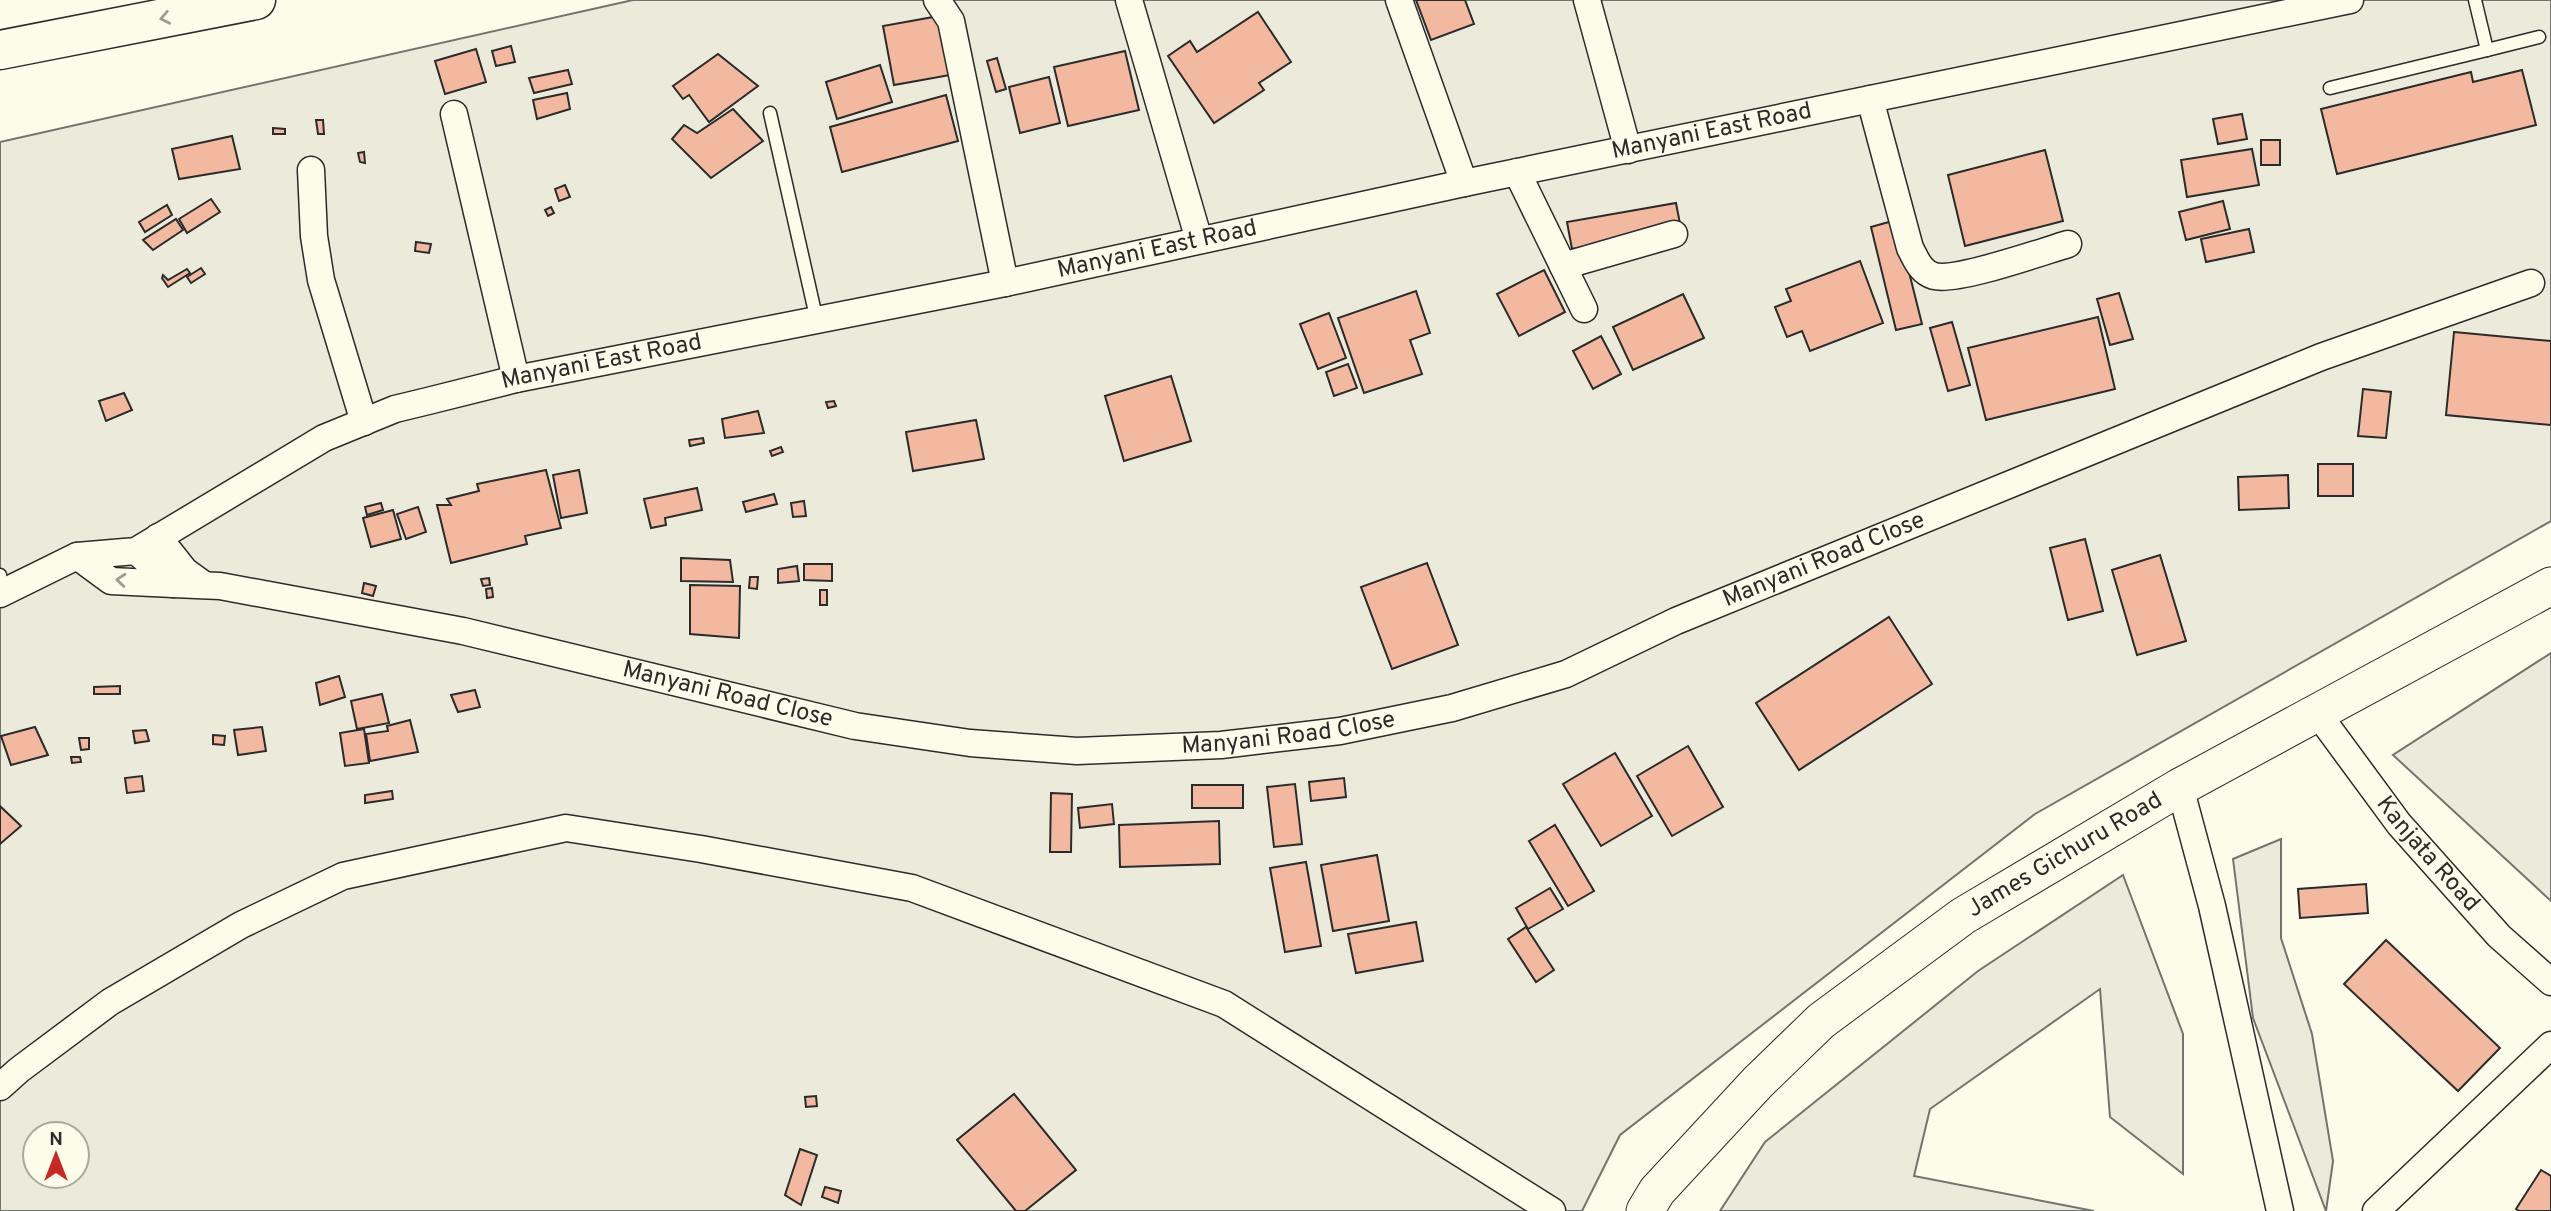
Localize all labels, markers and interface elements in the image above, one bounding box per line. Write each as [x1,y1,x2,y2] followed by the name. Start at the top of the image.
[159,10,171,25] one-way arrow
[1609,97,1815,167] street label: Manyani East Road
[1055,213,1260,286] street label: Manyani East Road
[498,328,704,397] street label: Manyani East Road
[1719,506,1930,615] street label: Manyani Road Close
[115,573,126,588] one-way arrow
[619,655,836,735] street label: Manyani Road Close
[1181,705,1398,762] street label: Manyani Road Close
[1962,786,2168,925] street label: James Gichuru Road
[2369,791,2486,918] street label: Kanjata Road
[21,1120,91,1190] north arrow
[49,1128,63,1152] text: N

